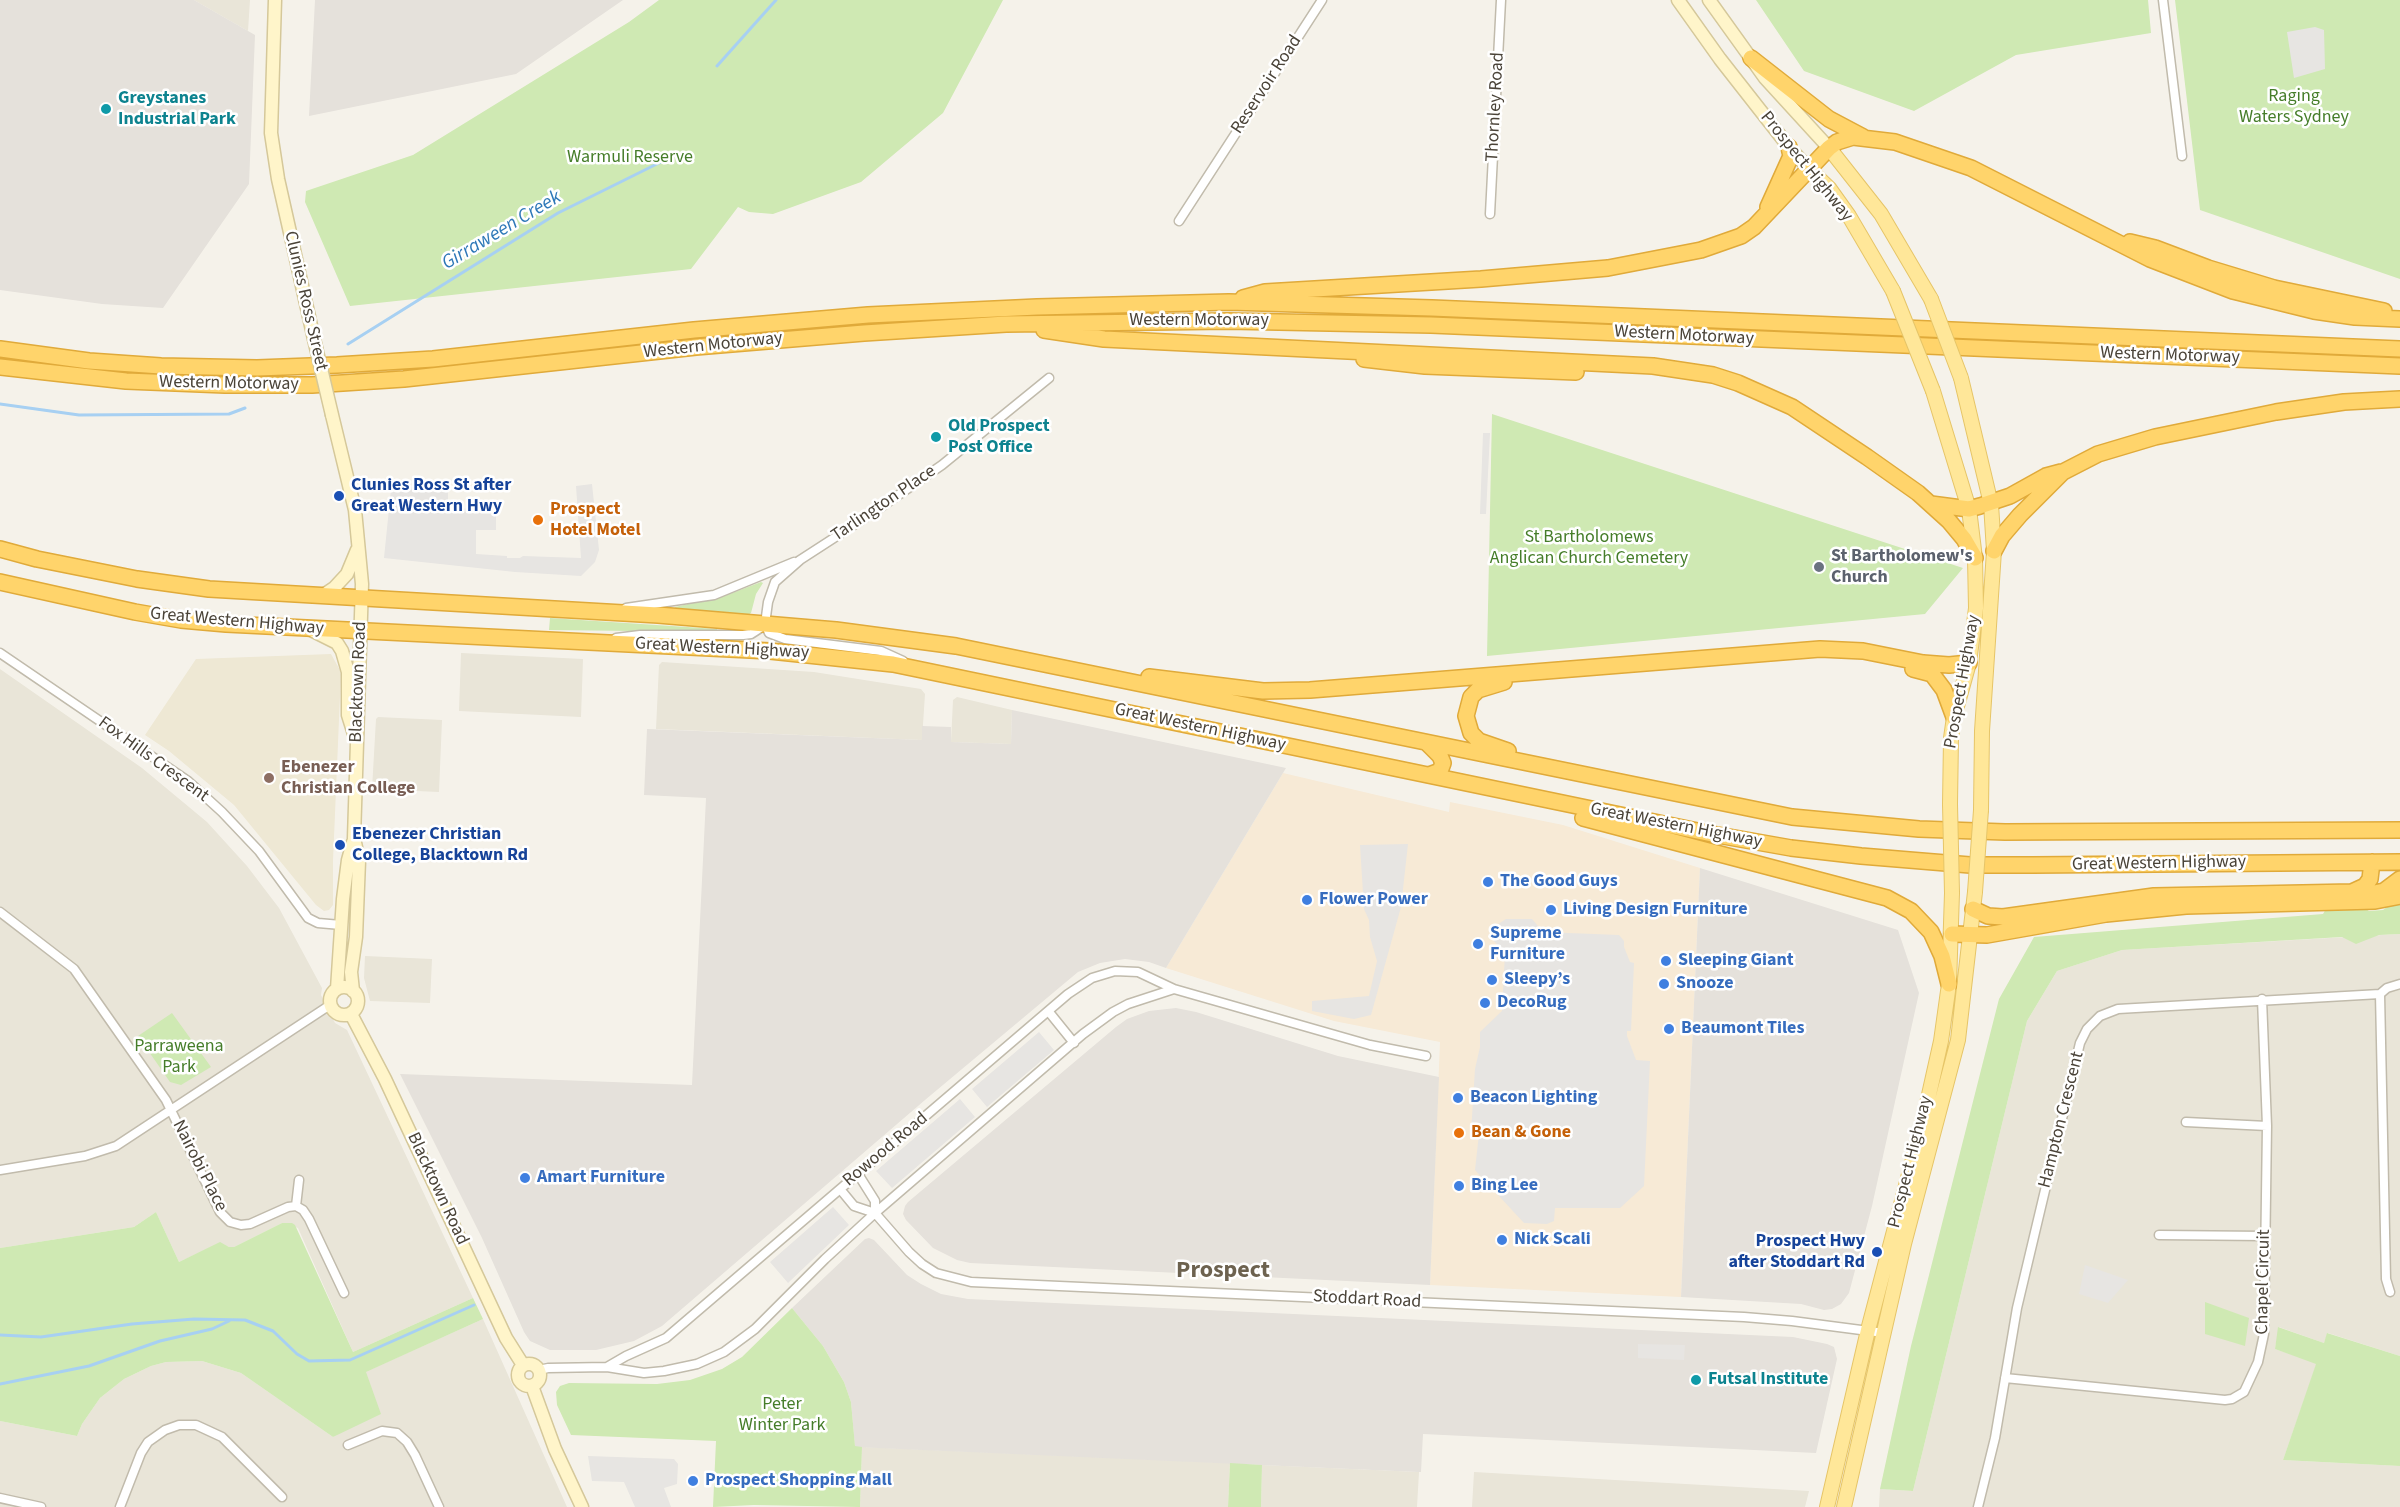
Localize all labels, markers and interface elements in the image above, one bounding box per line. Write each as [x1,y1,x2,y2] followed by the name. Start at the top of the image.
[1227,32,1307,138] street label: Reservoir Road
[1482,52,1510,162] street label: Thornley Road
[2239,86,2349,128] park label: Raging Waters Sydney
[118,88,236,130] place label: Greystanes Industrial Park
[99,102,113,116] marker: Greystanes Industrial Park
[1755,108,1857,226] street label: Prospect Highway
[567,147,693,169] park label: Warmuli Reserve
[438,186,566,276] water label: Girraween Creek
[278,229,332,373] street label: Clunies Ross Street
[1129,310,1269,332] street label: Western Motorway
[1614,322,1754,350] street label: Western Motorway
[642,328,784,364] street label: Western Motorway
[2100,343,2240,369] street label: Western Motorway
[159,372,299,396] street label: Western Motorway
[948,416,1050,458] place label: Old Prospect Post Office
[929,430,943,444] marker: Old Prospect Post Office
[828,461,940,547] street label: Tarlington Place
[351,475,511,518] place label: Clunies Ross St after Great Western Hwy
[332,489,346,503] marker: Clunies Ross St after Great Western Hwy
[550,499,641,542] place label: Prospect Hotel Motel
[531,513,545,527] marker: Prospect Hotel Motel
[1490,527,1688,570] park label: St Bartholomews Anglican Church Cemetery
[1831,546,1972,588] place label: St Bartholomew's Church
[1812,560,1826,574] marker: St Bartholomew's Church
[149,604,325,640] street label: Great Western Highway
[1941,613,1985,751] street label: Prospect Highway
[346,621,372,743] street label: Blacktown Road
[634,634,810,664] street label: Great Western Highway
[1112,699,1288,757] street label: Great Western Highway
[93,713,213,807] street label: Fox Hills Crescent
[281,757,415,800] place label: Ebenezer Christian College
[262,771,276,785] marker: Ebenezer Christian College
[1588,799,1764,853] street label: Great Western Highway
[352,824,528,866] place label: Ebenezer Christian College, Blacktown Rd
[333,838,347,852] marker: Ebenezer Christian College, Blacktown Rd
[2072,852,2246,876] street label: Great Western Highway
[1500,871,1618,893] place label: The Good Guys
[1481,875,1495,889] marker: The Good Guys
[1319,889,1428,911] place label: Flower Power
[1300,893,1314,907] marker: Flower Power
[1563,899,1748,921] place label: Living Design Furniture
[1544,903,1558,917] marker: Living Design Furniture
[1490,923,1565,966] place label: Supreme Furniture
[1471,937,1485,951] marker: Supreme Furniture
[1678,950,1794,972] place label: Sleeping Giant
[1659,954,1673,968] marker: Sleeping Giant
[1504,969,1570,991] place label: Sleepy’s
[1485,973,1499,987] marker: Sleepy’s
[1676,973,1733,995] place label: Snooze
[1657,977,1671,991] marker: Snooze
[1497,992,1567,1014] place label: DecoRug
[1478,996,1492,1010] marker: DecoRug
[1681,1018,1804,1040] place label: Beaumont Tiles
[1662,1022,1676,1036] marker: Beaumont Tiles
[134,1036,224,1078] park label: Parraweena Park
[2035,1049,2089,1191] street label: Hampton Crescent
[1470,1087,1597,1109] place label: Beacon Lighting
[1451,1091,1465,1105] marker: Beacon Lighting
[1884,1094,1938,1230] street label: Prospect Highway
[839,1108,933,1192] street label: Rowood Road
[167,1117,231,1215] street label: Nairobi Place
[1471,1122,1571,1144] place label: Bean & Gone
[1452,1126,1466,1140] marker: Bean & Gone
[402,1129,472,1249] street label: Blacktown Road
[537,1167,665,1189] place label: Amart Furniture
[518,1171,532,1185] marker: Amart Furniture
[1471,1175,1538,1197] place label: Bing Lee
[1452,1179,1466,1193] marker: Bing Lee
[1514,1229,1591,1251] place label: Nick Scali
[2252,1229,2276,1335] street label: Chapel Circuit
[1728,1231,1865,1274] place label: Prospect Hwy after Stoddart Rd
[1495,1233,1509,1247] marker: Nick Scali
[1870,1245,1884,1259] marker: Prospect Hwy after Stoddart Rd
[1176,1258,1270,1286] district label: Prospect
[1312,1286,1422,1314] street label: Stoddart Road
[1708,1369,1828,1391] place label: Futsal Institute
[1689,1373,1703,1387] marker: Futsal Institute
[739,1394,825,1436] park label: Peter Winter Park
[705,1470,892,1492] place label: Prospect Shopping Mall
[686,1474,700,1488] marker: Prospect Shopping Mall

